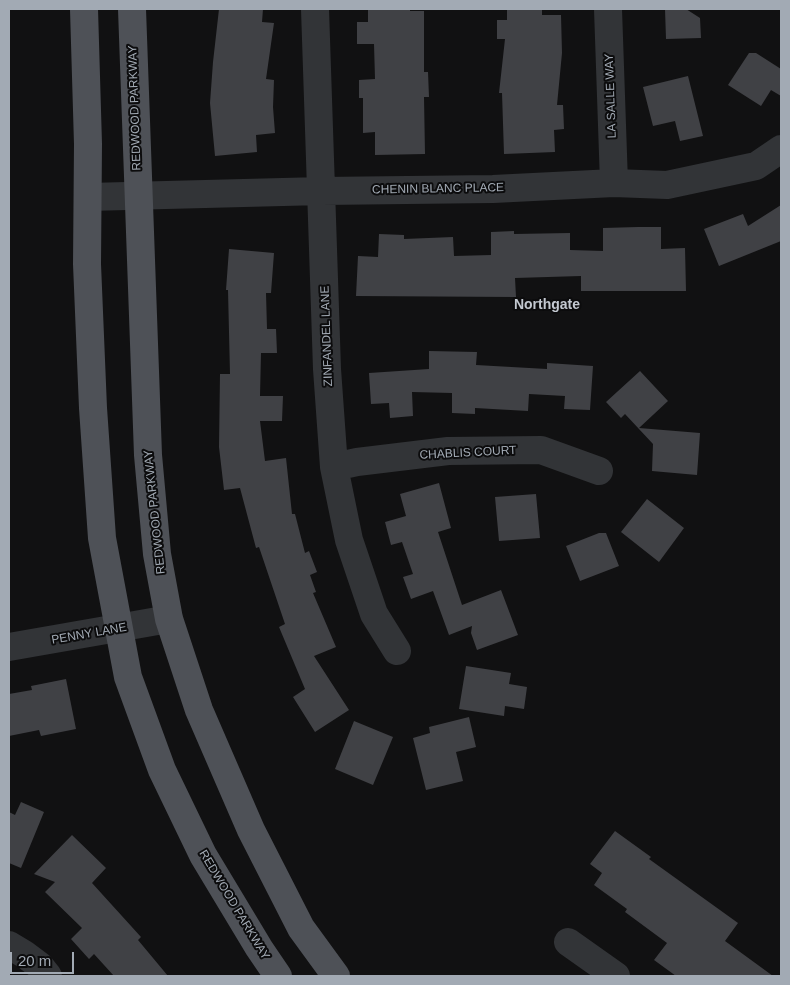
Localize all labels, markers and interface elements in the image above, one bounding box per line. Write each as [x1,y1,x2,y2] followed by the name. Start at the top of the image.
[126,45,144,171] street label: REDWOOD PARKWAY
[602,53,620,139] street label: LA SALLE WAY
[372,181,504,197] street label: CHENIN BLANC PLACE
[318,285,336,387] street label: ZINFANDEL LANE
[514,297,580,313] district label: Northgate
[419,443,517,463] street label: CHABLIS COURT
[141,449,169,575] street label: REDWOOD PARKWAY
[50,620,128,648] street label: PENNY LANE
[196,848,272,962] street label: REDWOOD PARKWAY
[12,942,76,974] scale bar
[18,952,51,969] text: 20 m

